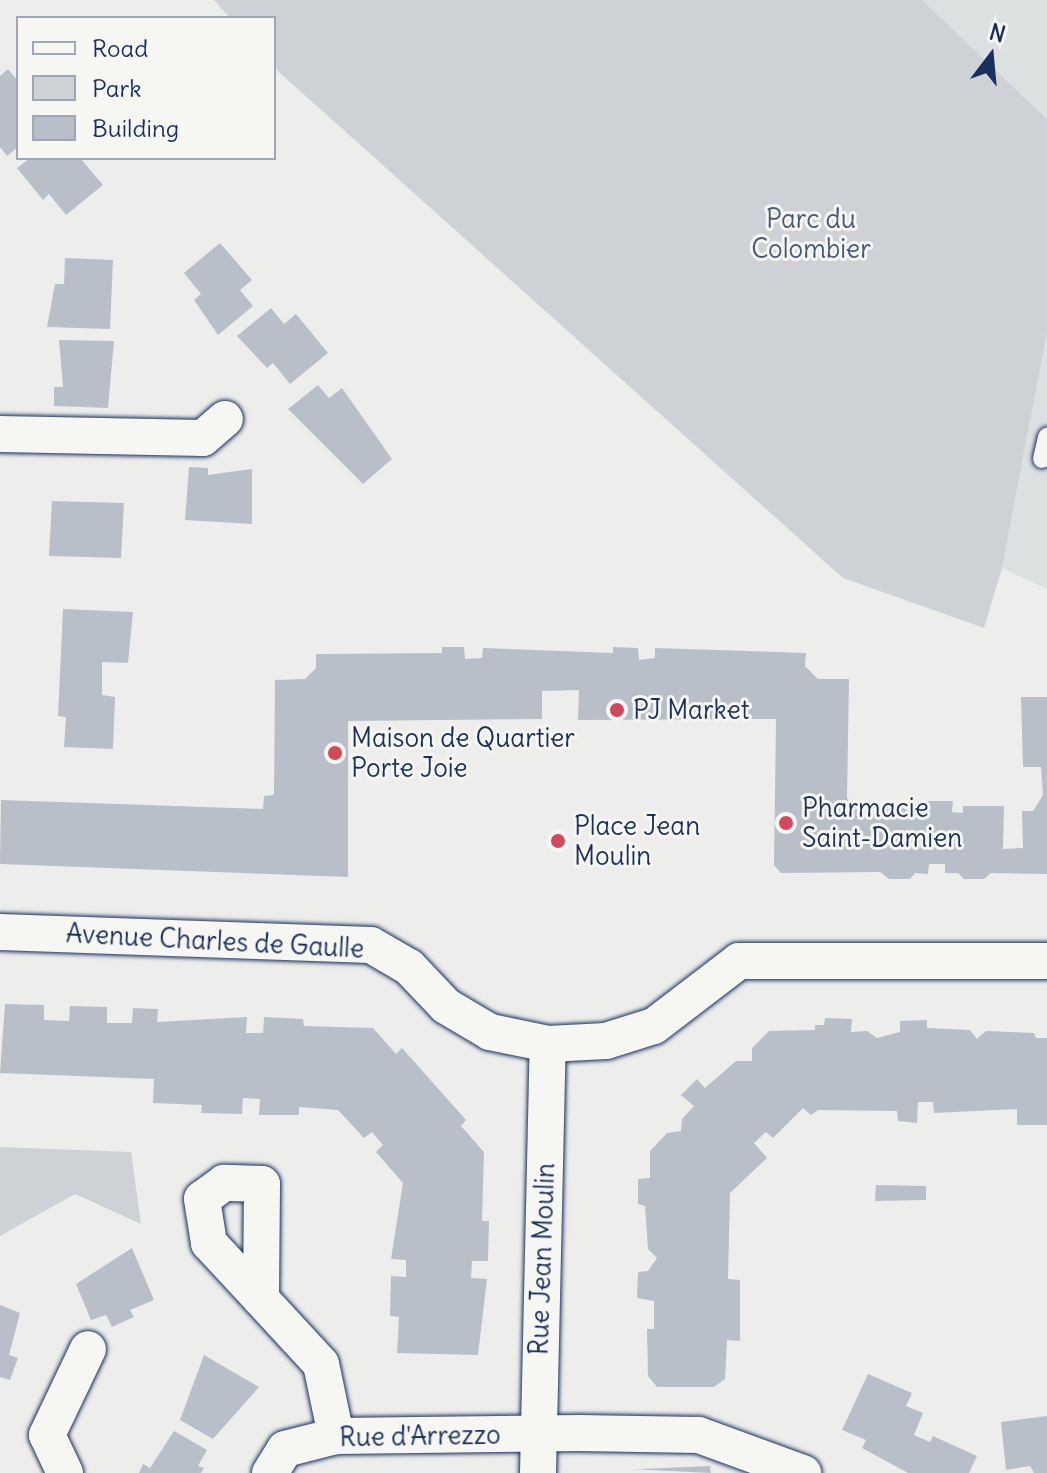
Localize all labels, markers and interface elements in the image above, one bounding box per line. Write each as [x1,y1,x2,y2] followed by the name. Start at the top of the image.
[16,16,276,160] legend
[951,16,1031,96] north arrow
[986,17,1009,48] text: N
[92,33,148,63] text: Road
[92,73,142,103] text: Park
[92,113,179,143] text: Building
[751,203,871,264] park label: Parc du Colombier
[633,694,749,726] place label: PJ Market
[608,701,626,719] marker: PJ Market
[351,722,575,784] place label: Maison de Quartier Porte Joie
[326,744,344,762] marker: Maison de Quartier Porte Joie
[802,792,962,854] place label: Pharmacie Saint-Damien
[574,810,700,872] place label: Place Jean Moulin
[777,814,795,832] marker: Pharmacie Saint-Damien
[549,832,567,850] marker: Place Jean Moulin
[65,918,365,964] street label: Avenue Charles de Gaulle
[523,1162,561,1356] street label: Rue Jean Moulin
[339,1419,501,1453] street label: Rue d'Arrezzo

